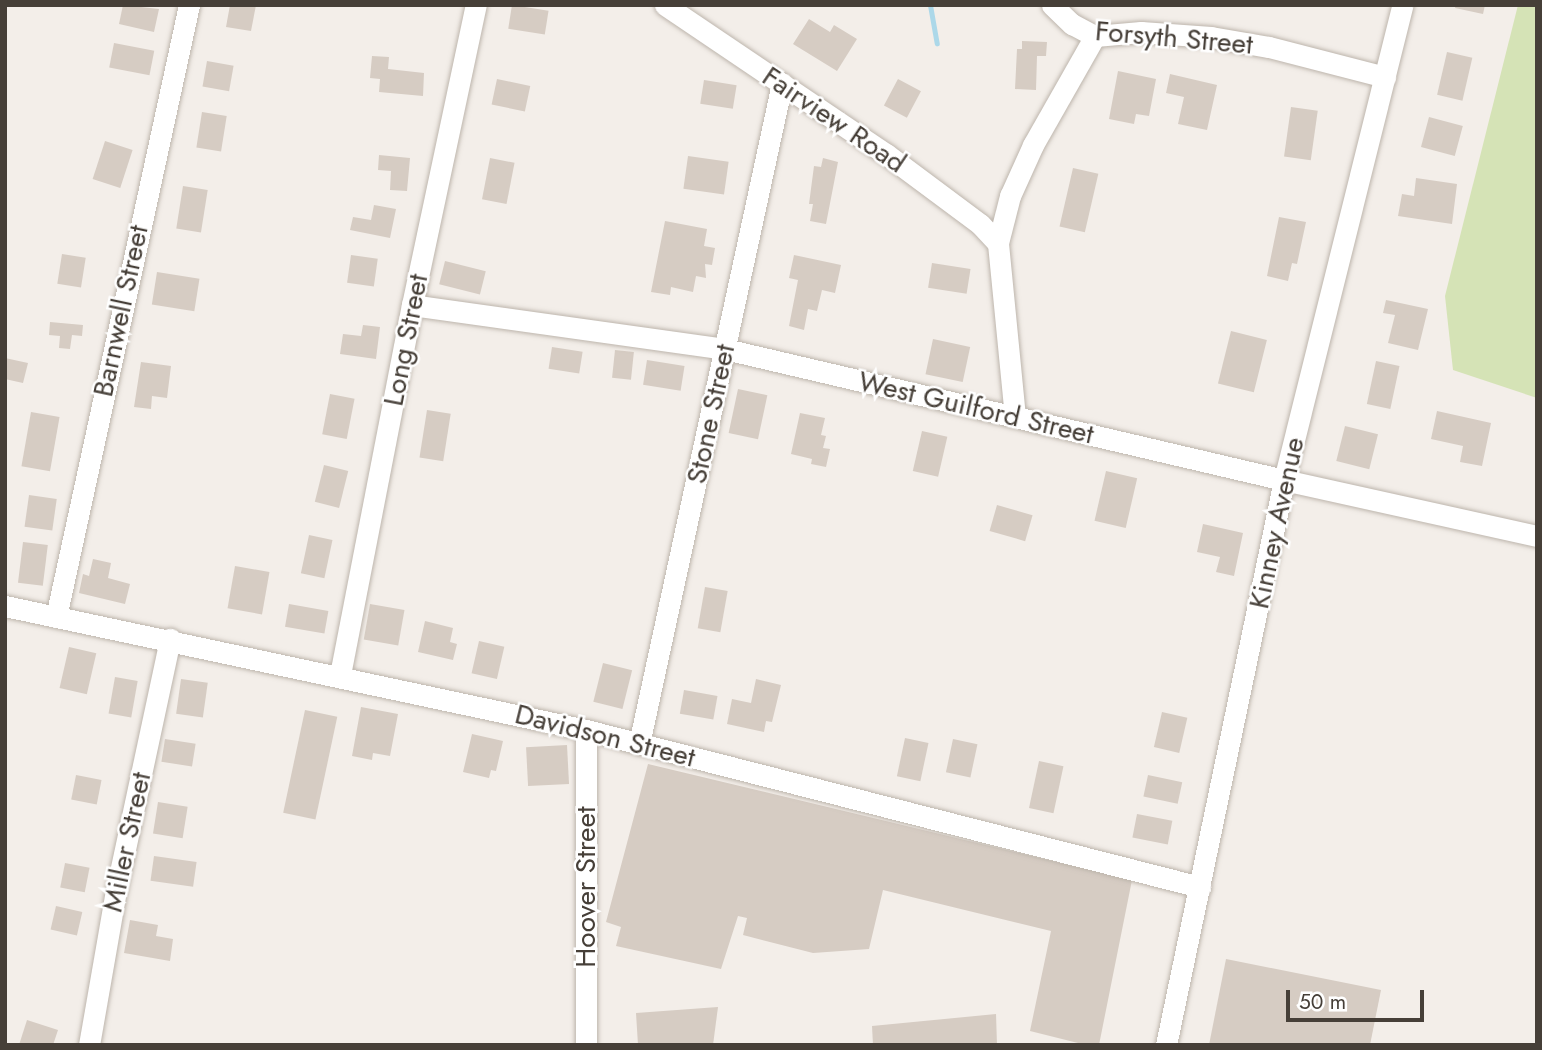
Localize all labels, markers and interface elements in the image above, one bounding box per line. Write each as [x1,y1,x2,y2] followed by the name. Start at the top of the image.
[1094,14,1254,62] street label: Forsyth Street
[756,60,912,180] street label: Fairview Road
[86,222,156,400] street label: Barnwell Street
[377,271,435,409] street label: Long Street
[680,341,742,487] street label: Stone Street
[855,365,1097,451] street label: West Guilford Street
[1242,434,1312,612] street label: Kinney Avenue
[511,697,699,775] street label: Davidson Street
[96,769,158,915] street label: Miller Street
[569,806,603,968] street label: Hoover Street
[1290,976,1428,1020] scale bar
[1299,987,1346,1017] text: 50 m

